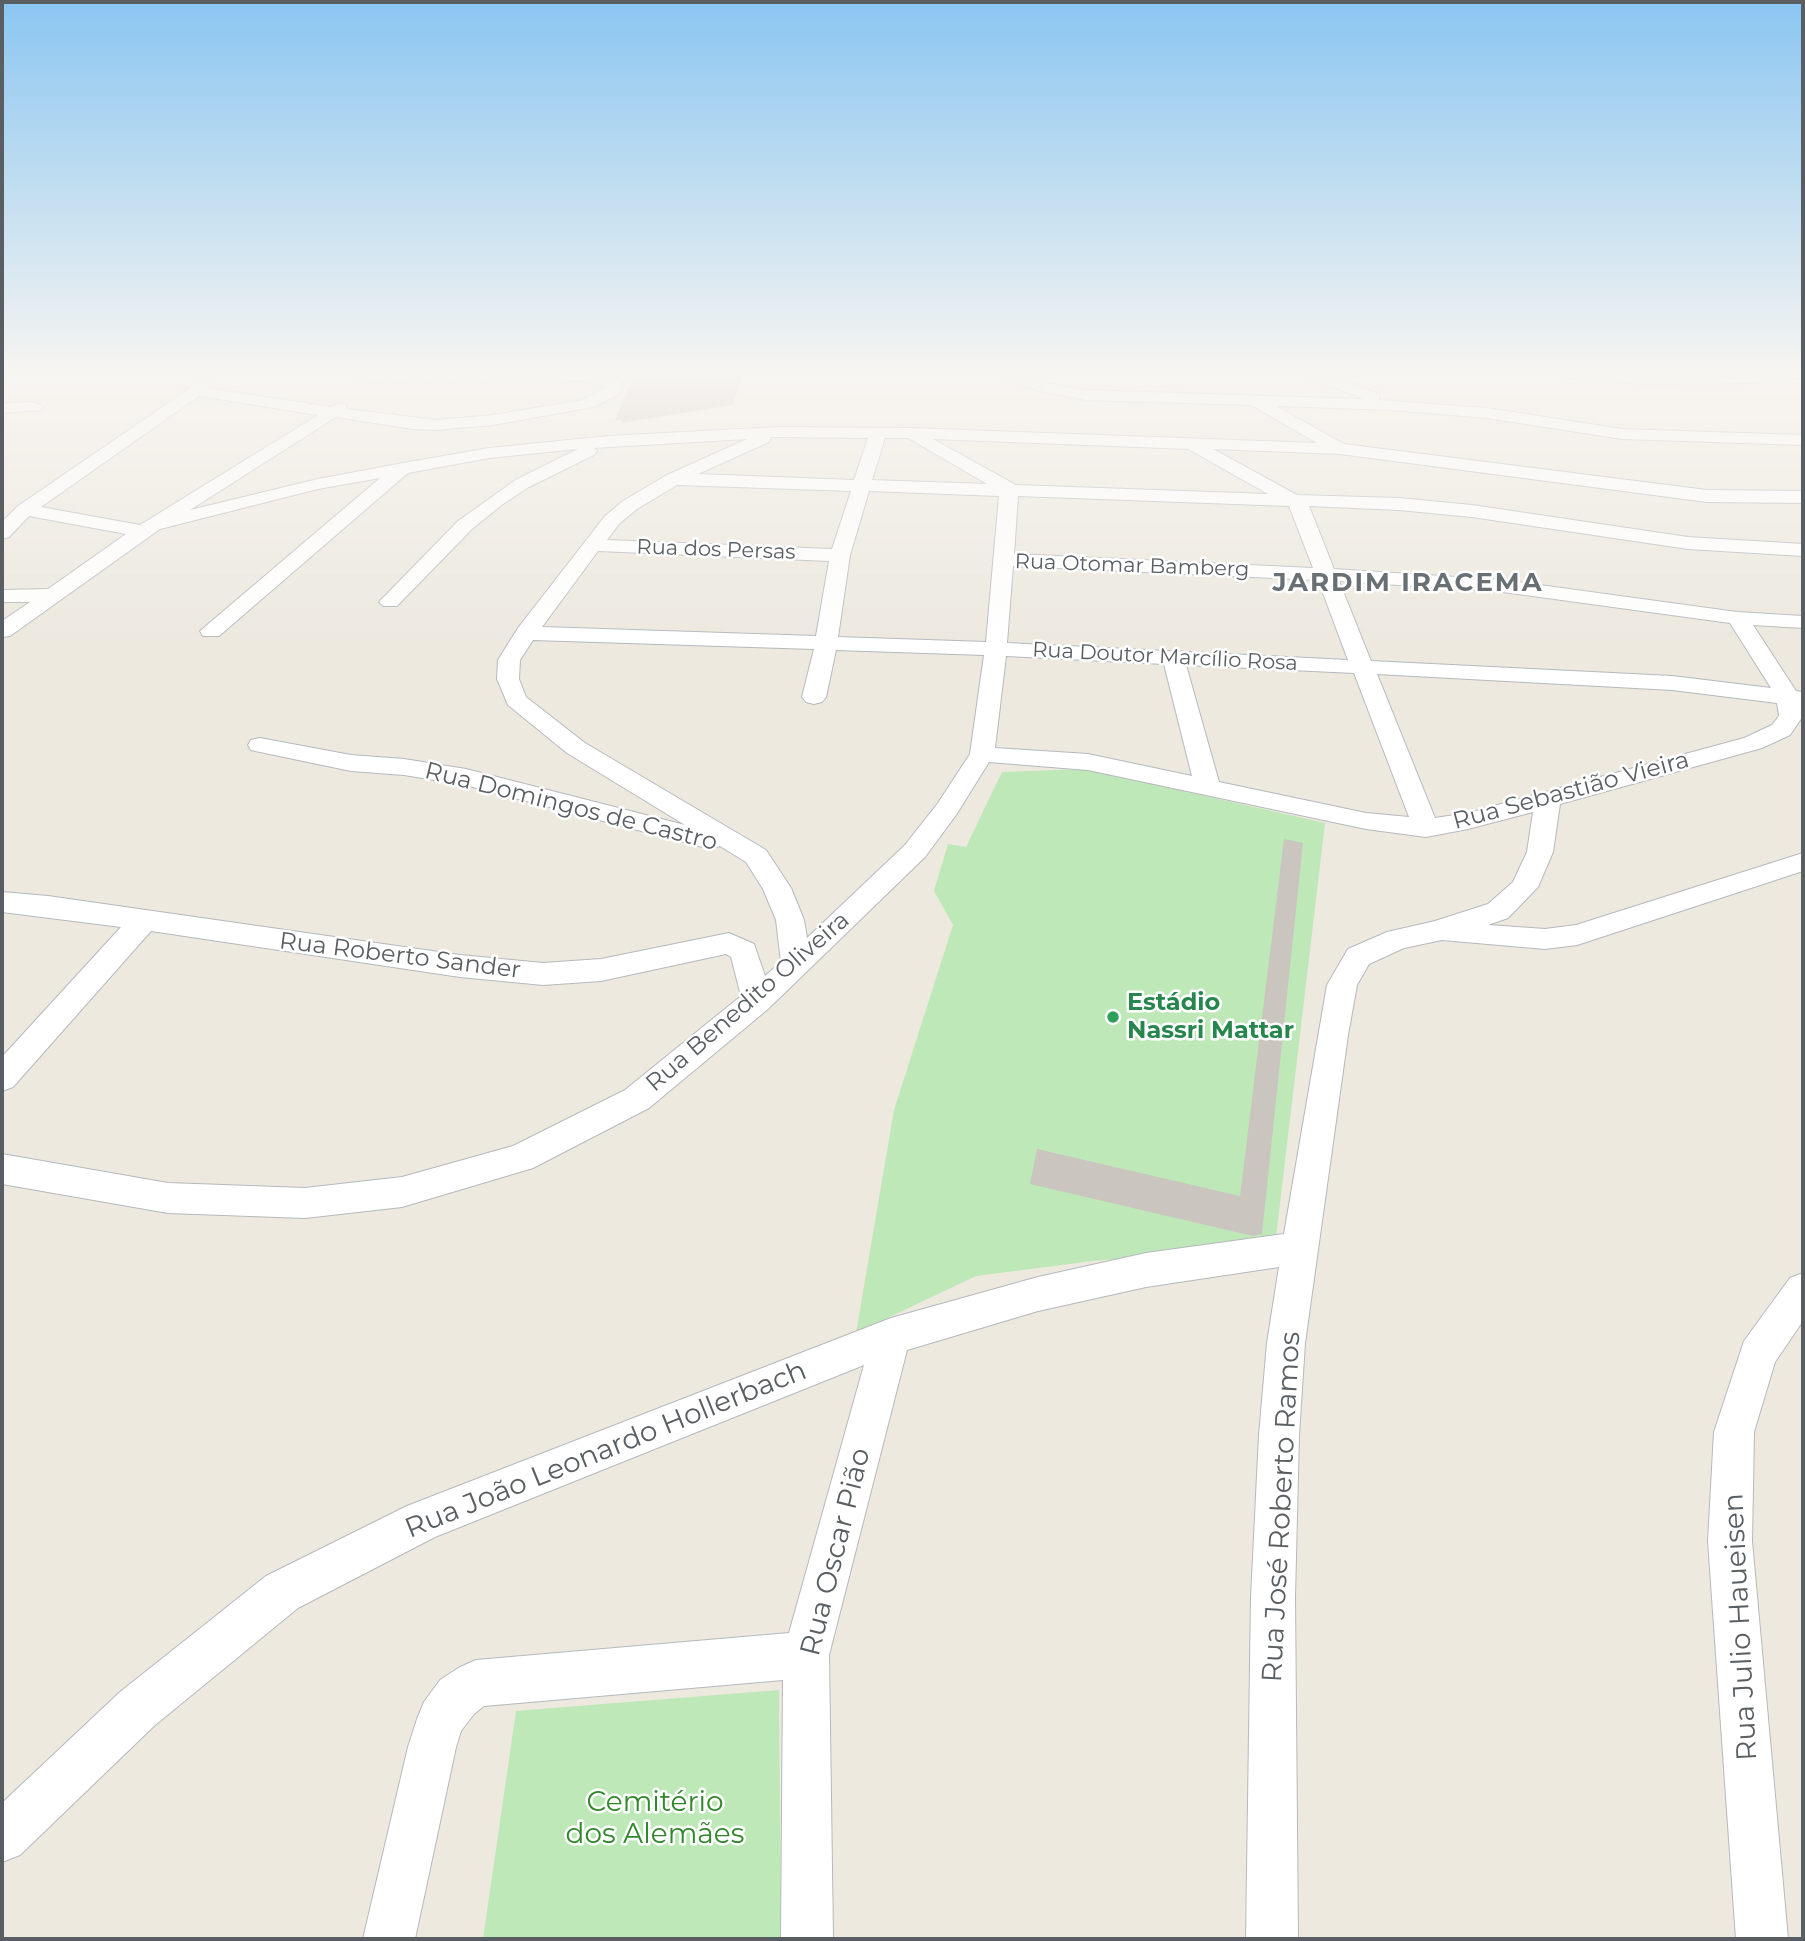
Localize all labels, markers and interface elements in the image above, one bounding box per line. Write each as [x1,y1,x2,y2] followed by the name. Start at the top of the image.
[636,535,796,565] street label: Rua dos Persas
[1014,549,1250,583] street label: Rua Otomar Bamberg
[1274,567,1542,599] district label: JARDIM IRACEMA
[1032,637,1298,677] street label: Rua Doutor Marcílio Rosa
[1450,746,1692,836] street label: Rua Sebastião Vieira
[422,757,720,857] street label: Rua Domingos de Castro
[640,906,856,1098] street label: Rua Benedito Oliveira
[278,927,522,985] street label: Rua Roberto Sander
[1127,989,1294,1045] place label: Estádio Nassri Mattar
[1105,1009,1121,1025] marker: Estádio Nassri Mattar
[1256,1331,1308,1683] street label: Rua José Roberto Ramos
[400,1354,812,1546] street label: Rua João Leonardo Hollerbach
[794,1445,878,1659] street label: Rua Oscar Pião
[1717,1492,1765,1762] street label: Rua Julio Haueisen
[566,1786,744,1852] park label: Cemitério dos Alemães

